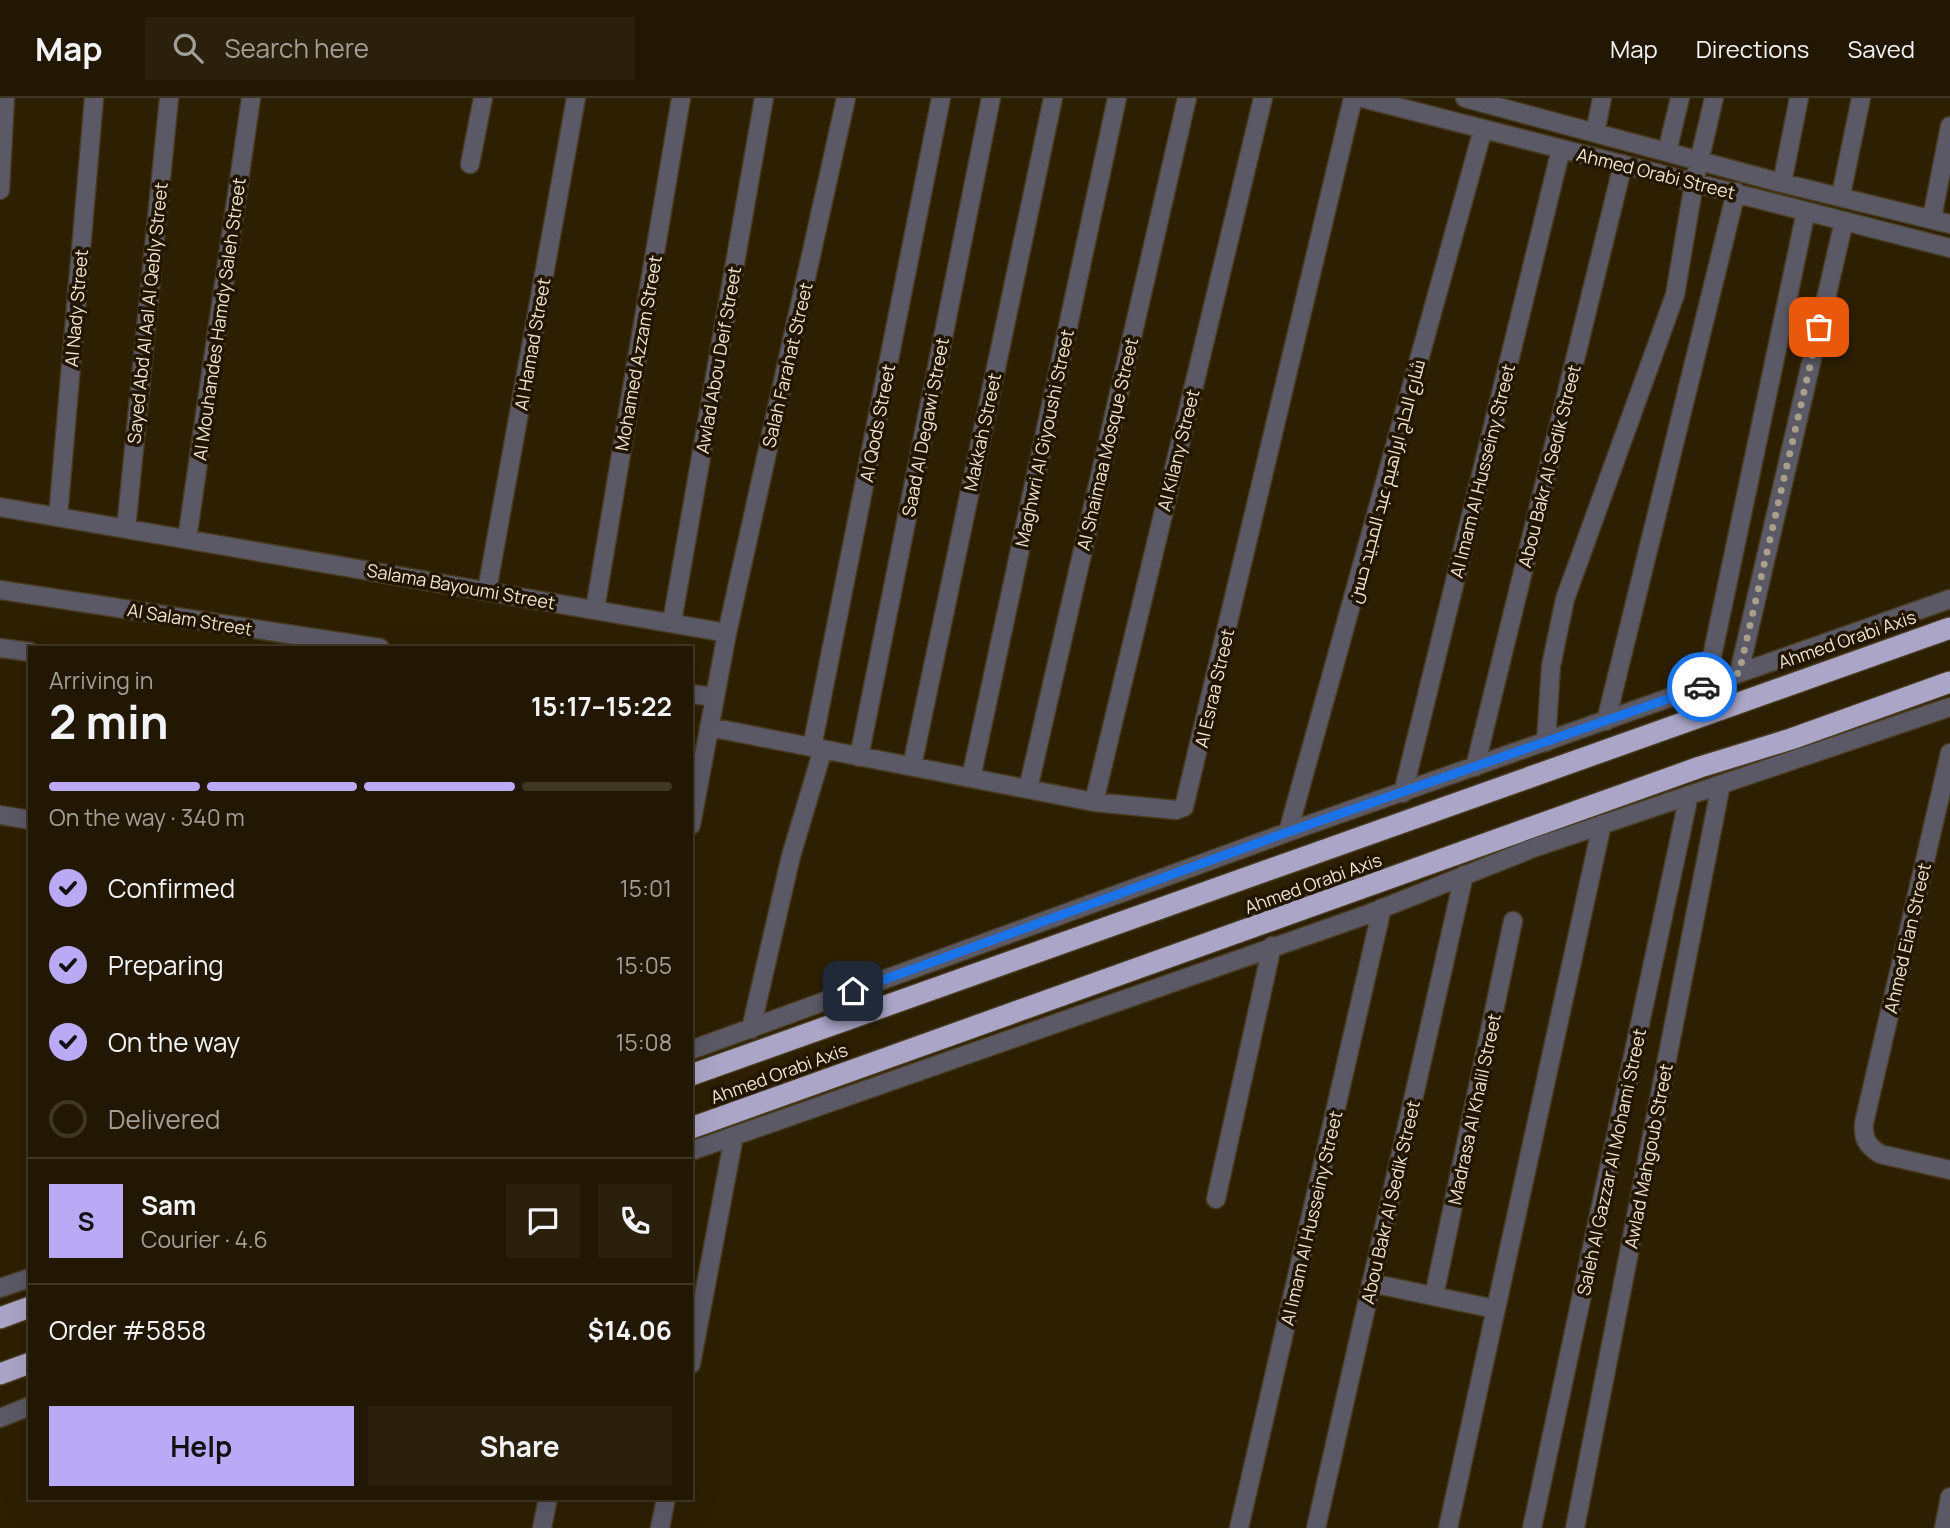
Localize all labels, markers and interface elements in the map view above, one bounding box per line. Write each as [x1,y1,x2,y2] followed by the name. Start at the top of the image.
[145,17,635,80] search box
[35,26,103,71] text: Map
[169,29,207,67] icon: search
[225,30,369,66] text: Search here
[1610,32,1658,65] text: Map
[1696,32,1809,65] text: Directions
[1847,32,1915,65] text: Saved
[1574,142,1738,204] street label: Ahmed Orabi Street
[187,176,251,462] street label: Al Mouhandes Hamdy Saleh Street
[121,181,173,445] street label: Sayed Abd Al Aal Al Qebly Street
[59,248,93,368] street label: Al Nady Street
[609,253,667,453] street label: Mohamed Azzam Street
[690,265,746,455] street label: Awlad Abou Deif Street
[509,276,555,412] street label: Al Hamad Street
[756,280,818,450] street label: Salah Farahat Street
[1789,297,1849,357] pin
[1800,308,1838,346] icon: bag
[1009,327,1079,549] street label: Maghwri Al Giyoushi Street
[896,335,954,519] street label: Saad Al Degawi Street
[1071,335,1143,553] street label: Al Shaimaa Mosque Street
[1342,356,1431,606] street label: شارع الحاج ابراهيم عبد المجيد حسن
[854,362,900,484] street label: Al Qods Street
[1444,362,1520,580] street label: Al Imam Al Husseiny Street
[1512,362,1586,570] street label: Abou Bakr Al Sedik Street
[958,371,1006,493] street label: Makkah Street
[1151,387,1205,513] street label: Al Kilany Street
[365,558,557,614] street label: Salama Bayoumi Street
[126,597,254,641] street label: Al Salam Street
[1775,604,1919,674] street label: Ahmed Orabi Axis
[1189,626,1239,750] street label: Al Esraa Street
[1667,652,1737,722] courier
[49,664,154,696] text: Arriving in
[1683,668,1721,706] icon: car
[531,688,672,724] text: 15:17–15:22
[49,690,169,753] text: 2 min
[49,801,245,833] text: On the way · 340 m
[1241,847,1385,919] street label: Ahmed Orabi Axis
[1878,860,1936,1016] street label: Ahmed Eian Street
[49,869,87,907] icon: check
[108,870,235,906] text: Confirmed
[620,872,672,904] text: 15:01
[49,946,87,984] icon: check
[108,947,224,983] text: Preparing
[616,949,672,981] text: 15:05
[823,961,883,1021] pin
[834,972,872,1010] icon: home
[1442,1011,1506,1207] street label: Madrasa Al Khalil Street
[49,1023,87,1061] icon: check
[108,1024,240,1060] text: On the way
[615,1026,672,1058] text: 15:08
[1571,1026,1651,1298] street label: Saleh Al Gazzar Al Mohami Street
[707,1037,851,1109] street label: Ahmed Orabi Axis
[1618,1061,1678,1251] street label: Awlad Mahgoub Street
[1355,1098,1425,1306] street label: Abou Bakr Al Sedik Street
[108,1101,220,1137] text: Delivered
[1275,1108,1347,1328] street label: Al Imam Al Husseiny Street
[506,1184,580,1258] button: chat
[598,1184,672,1258] button: phone
[141,1187,196,1223] text: Sam
[77,1203,95,1239] text: S
[141,1223,268,1255] text: Courier · 4.6
[49,1312,206,1348] text: Order #5858
[588,1312,672,1348] text: $14.06
[49,1406,354,1486] button: Help
[368,1406,672,1486] button: Share

